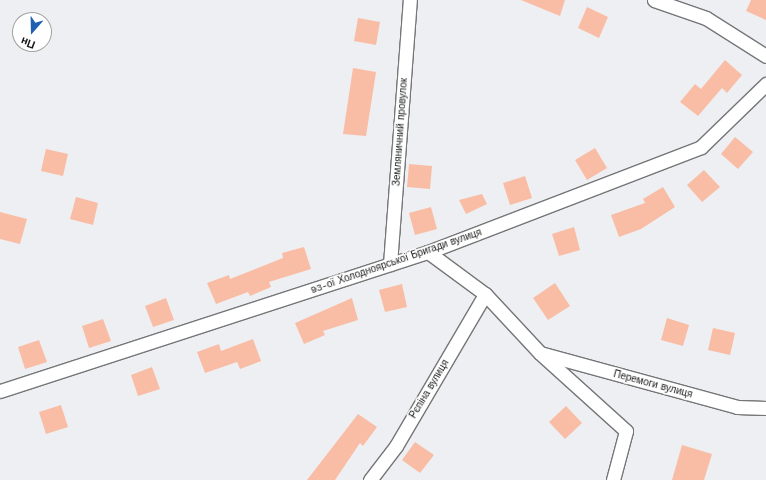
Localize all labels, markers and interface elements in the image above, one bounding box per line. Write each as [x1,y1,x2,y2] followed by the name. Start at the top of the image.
[12,12,52,52] north arrow
[19,34,37,51] text: Пн
[390,77,410,187] street label: Земляничний провулок
[309,226,483,296] street label: 93-ої Холодноярської Бригади вулиця
[407,357,451,421] street label: Рєпіна вулиця
[612,368,694,400] street label: Перемоги вулиця

